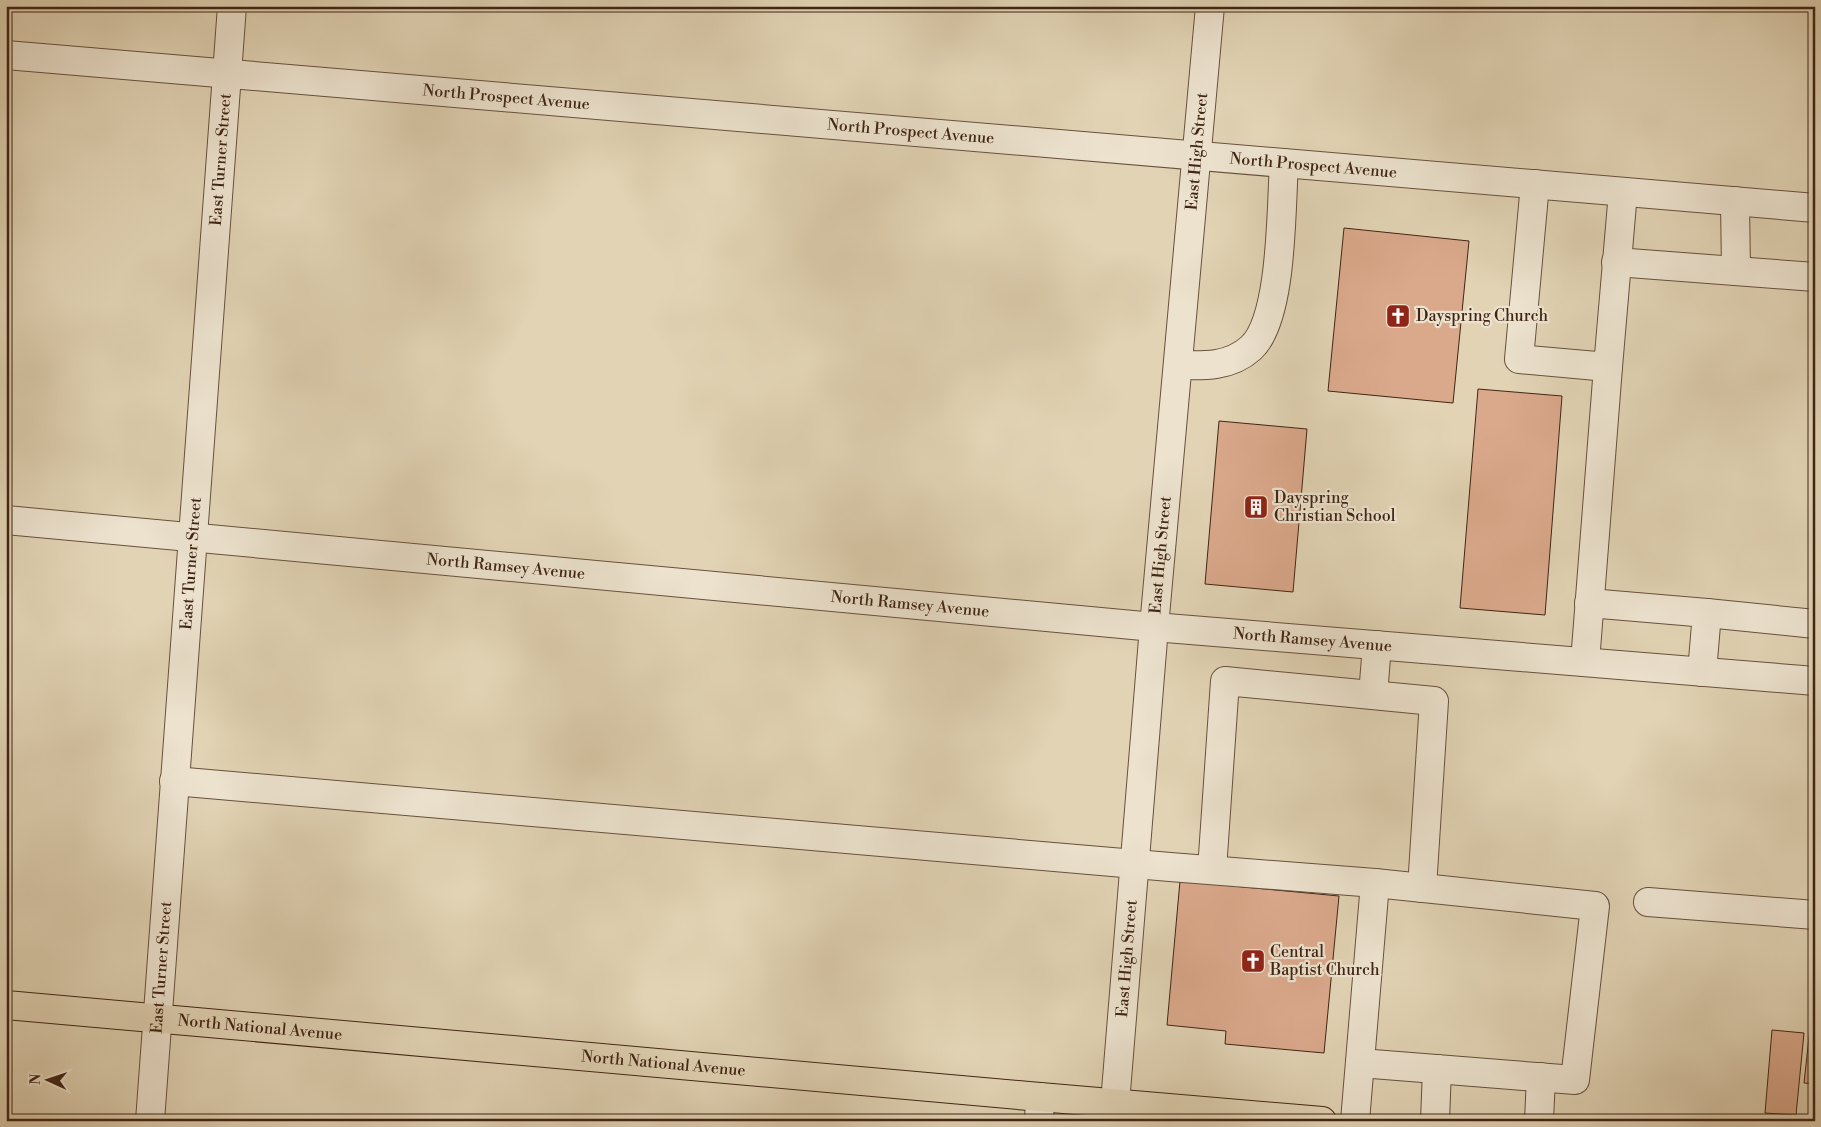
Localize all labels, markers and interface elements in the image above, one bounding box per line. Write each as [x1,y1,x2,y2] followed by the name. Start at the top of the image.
[422,80,591,114] street label: North Prospect Avenue
[206,92,236,227] street label: East Turner Street
[1182,92,1212,211] street label: East High Street
[826,114,995,149] street label: North Prospect Avenue
[1229,149,1398,183] street label: North Prospect Avenue
[1385,303,1411,329] church icon: Dayspring Church
[1416,306,1548,326] place label: Dayspring Church
[1274,488,1396,526] place label: Dayspring Christian School
[1243,494,1269,520] building icon: Dayspring Christian School
[1145,495,1176,615] street label: East High Street
[176,496,206,631] street label: East Turner Street
[426,549,586,584] street label: North Ramsey Avenue
[830,587,990,622] street label: North Ramsey Avenue
[1232,623,1393,656] street label: North Ramsey Avenue
[1112,899,1142,1018] street label: East High Street
[146,900,176,1034] street label: East Turner Street
[1269,942,1380,980] place label: Central Baptist Church
[1240,948,1266,974] church icon: Central Baptist Church
[177,1010,343,1045] street label: North National Avenue
[580,1046,746,1081] street label: North National Avenue
[22,1054,72,1104] north arrow
[27,1073,45,1085] text: N

